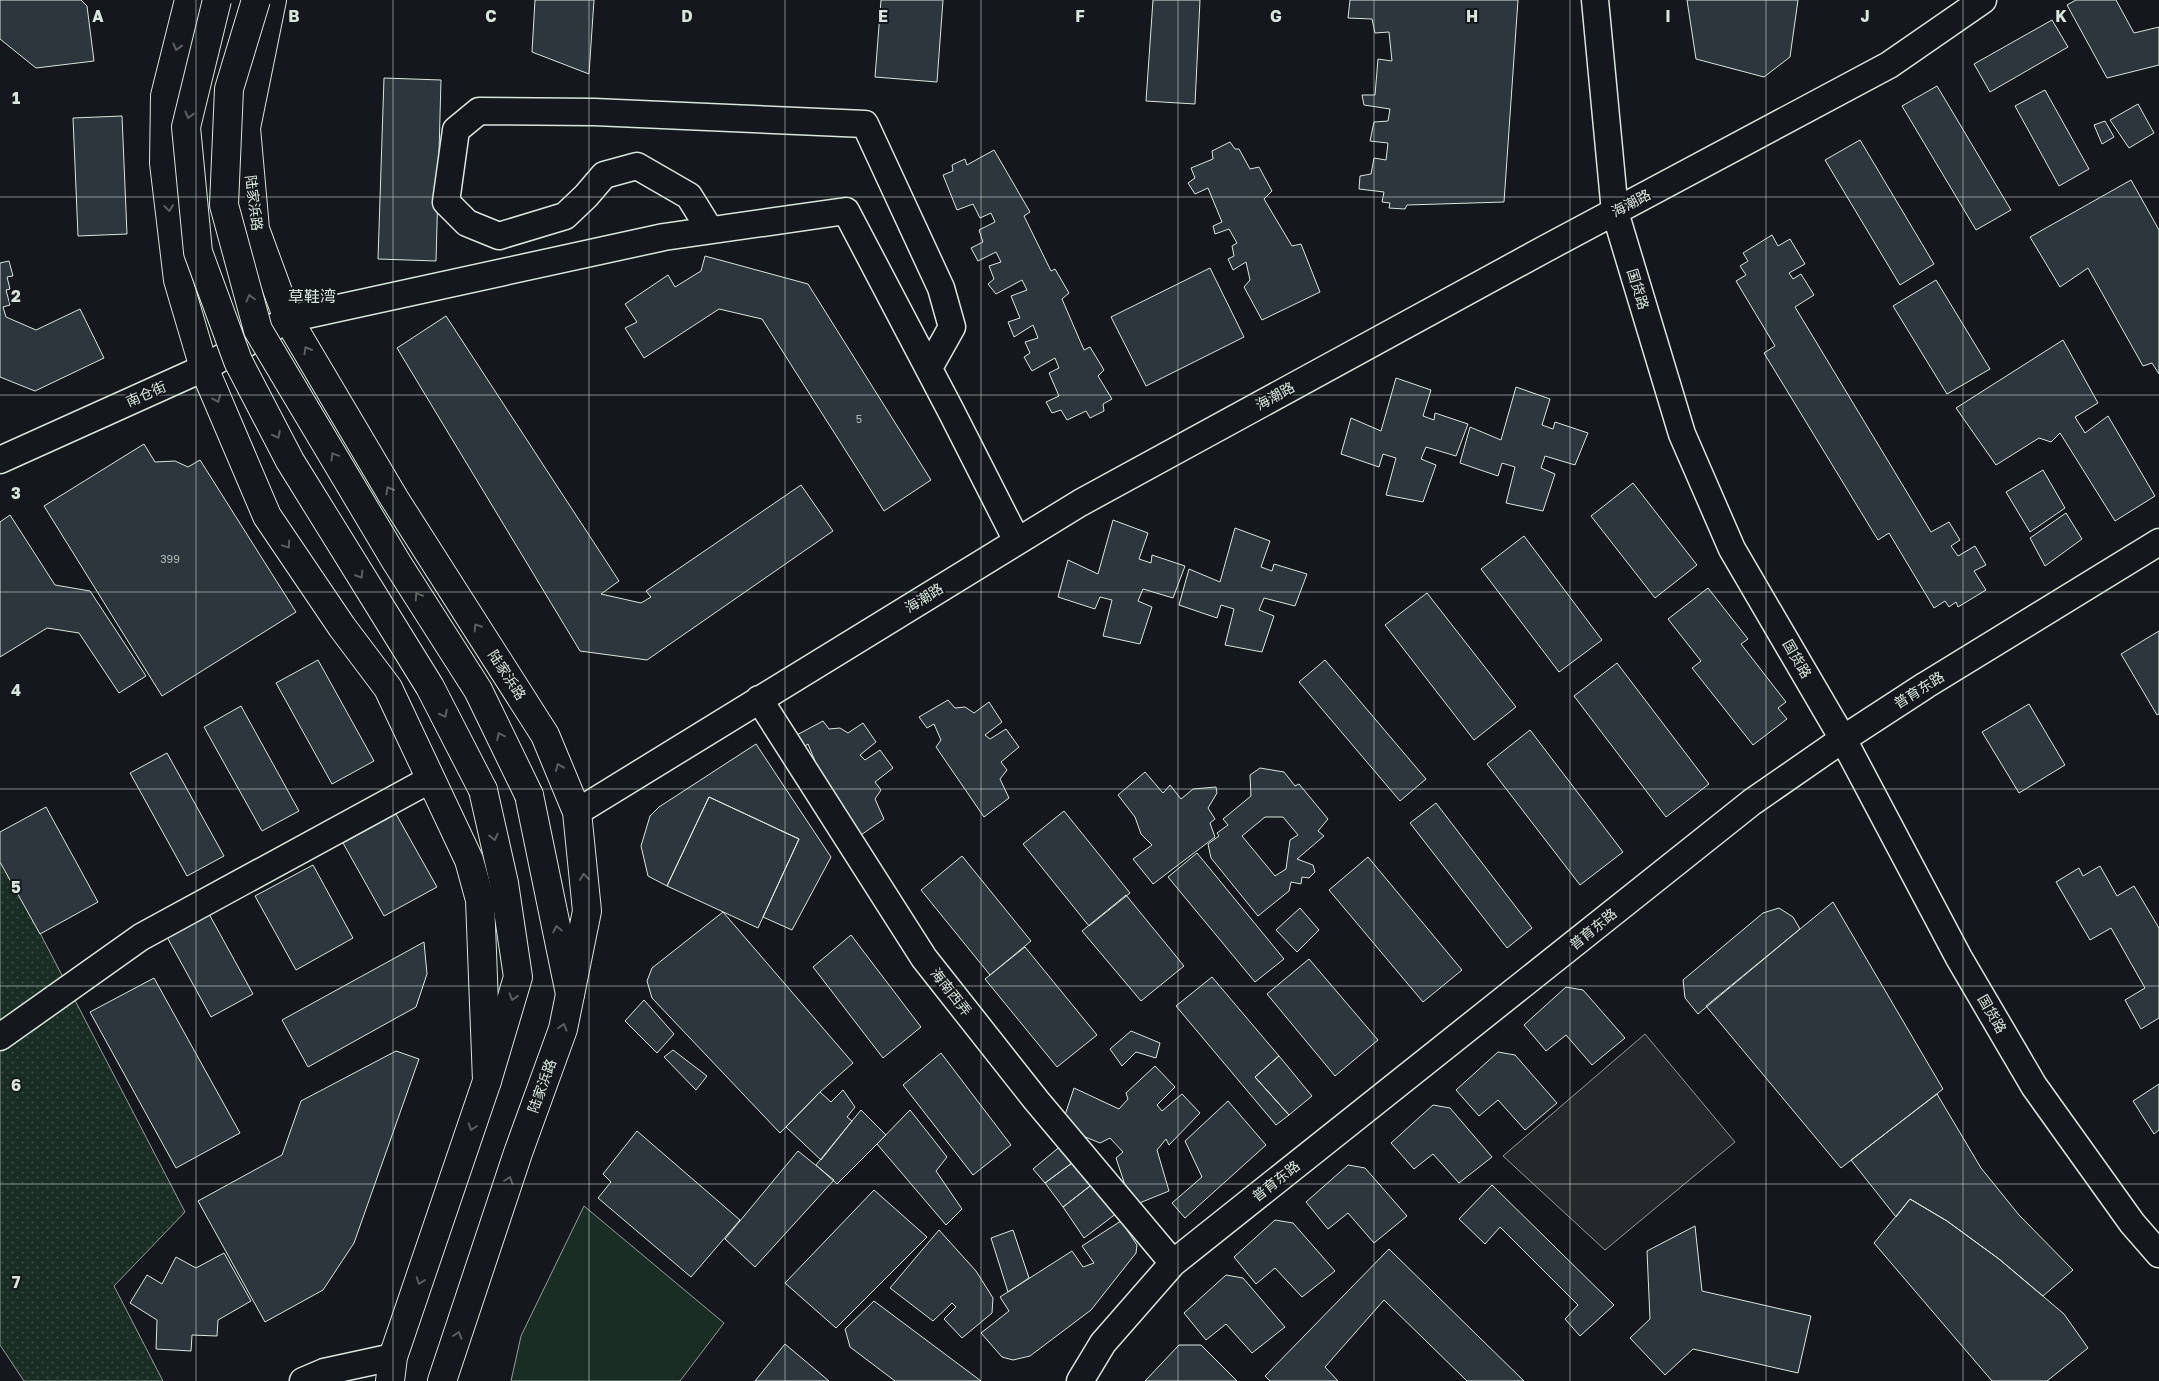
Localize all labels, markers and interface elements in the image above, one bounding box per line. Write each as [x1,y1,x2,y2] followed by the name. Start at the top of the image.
[92,6,104,26] text: A
[288,6,300,26] text: B
[485,6,497,26] text: C
[681,6,693,26] text: D
[878,6,888,26] text: E
[1075,6,1085,26] text: F
[1270,6,1282,26] text: G
[1466,6,1478,26] text: H
[1665,6,1671,26] text: I
[1860,6,1870,26] text: J
[2055,6,2067,26] text: K
[172,43,183,52] one-way arrow
[12,88,20,108] text: 1
[184,111,195,120] one-way arrow
[243,174,266,232] street label: 陆家浜路
[1608,185,1653,220] street label: 海潮路
[163,204,174,212] one-way arrow
[1624,266,1653,311] street label: 国货路
[11,286,21,306] text: 2
[288,286,336,306] district label: 草鞋湾
[245,294,256,303] one-way arrow
[303,347,313,356] one-way arrow
[123,377,168,410] street label: 南仓街
[1252,378,1297,413] street label: 海潮路
[211,394,222,403] one-way arrow
[856,412,862,425] house number: 5
[271,430,281,439] one-way arrow
[330,453,340,462] one-way arrow
[11,483,21,503] text: 3
[386,487,396,496] one-way arrow
[281,539,290,549] one-way arrow
[160,552,180,565] house number: 399
[354,569,364,578] one-way arrow
[901,579,946,616] street label: 海潮路
[415,592,424,601] one-way arrow
[473,624,483,633] one-way arrow
[1780,636,1815,681] street label: 国货路
[485,647,530,703] street label: 陆家浜路
[1890,668,1947,712] street label: 普育东路
[11,680,21,700] text: 4
[438,709,448,718] one-way arrow
[496,732,506,741] one-way arrow
[554,763,565,772] one-way arrow
[488,833,499,842] one-way arrow
[579,873,590,881] one-way arrow
[11,877,21,897] text: 5
[1566,904,1620,953] street label: 普育东路
[552,925,562,934] one-way arrow
[927,964,975,1019] street label: 海南西弄
[1975,991,2010,1036] street label: 国货路
[508,992,518,1000] one-way arrow
[557,1023,568,1032] one-way arrow
[524,1057,559,1115] street label: 陆家浜路
[11,1075,21,1095] text: 6
[467,1123,477,1131] one-way arrow
[1248,1157,1303,1205] street label: 普育东路
[503,1177,513,1185] one-way arrow
[12,1272,21,1292] text: 7
[416,1277,426,1285] one-way arrow
[452,1331,462,1339] one-way arrow

